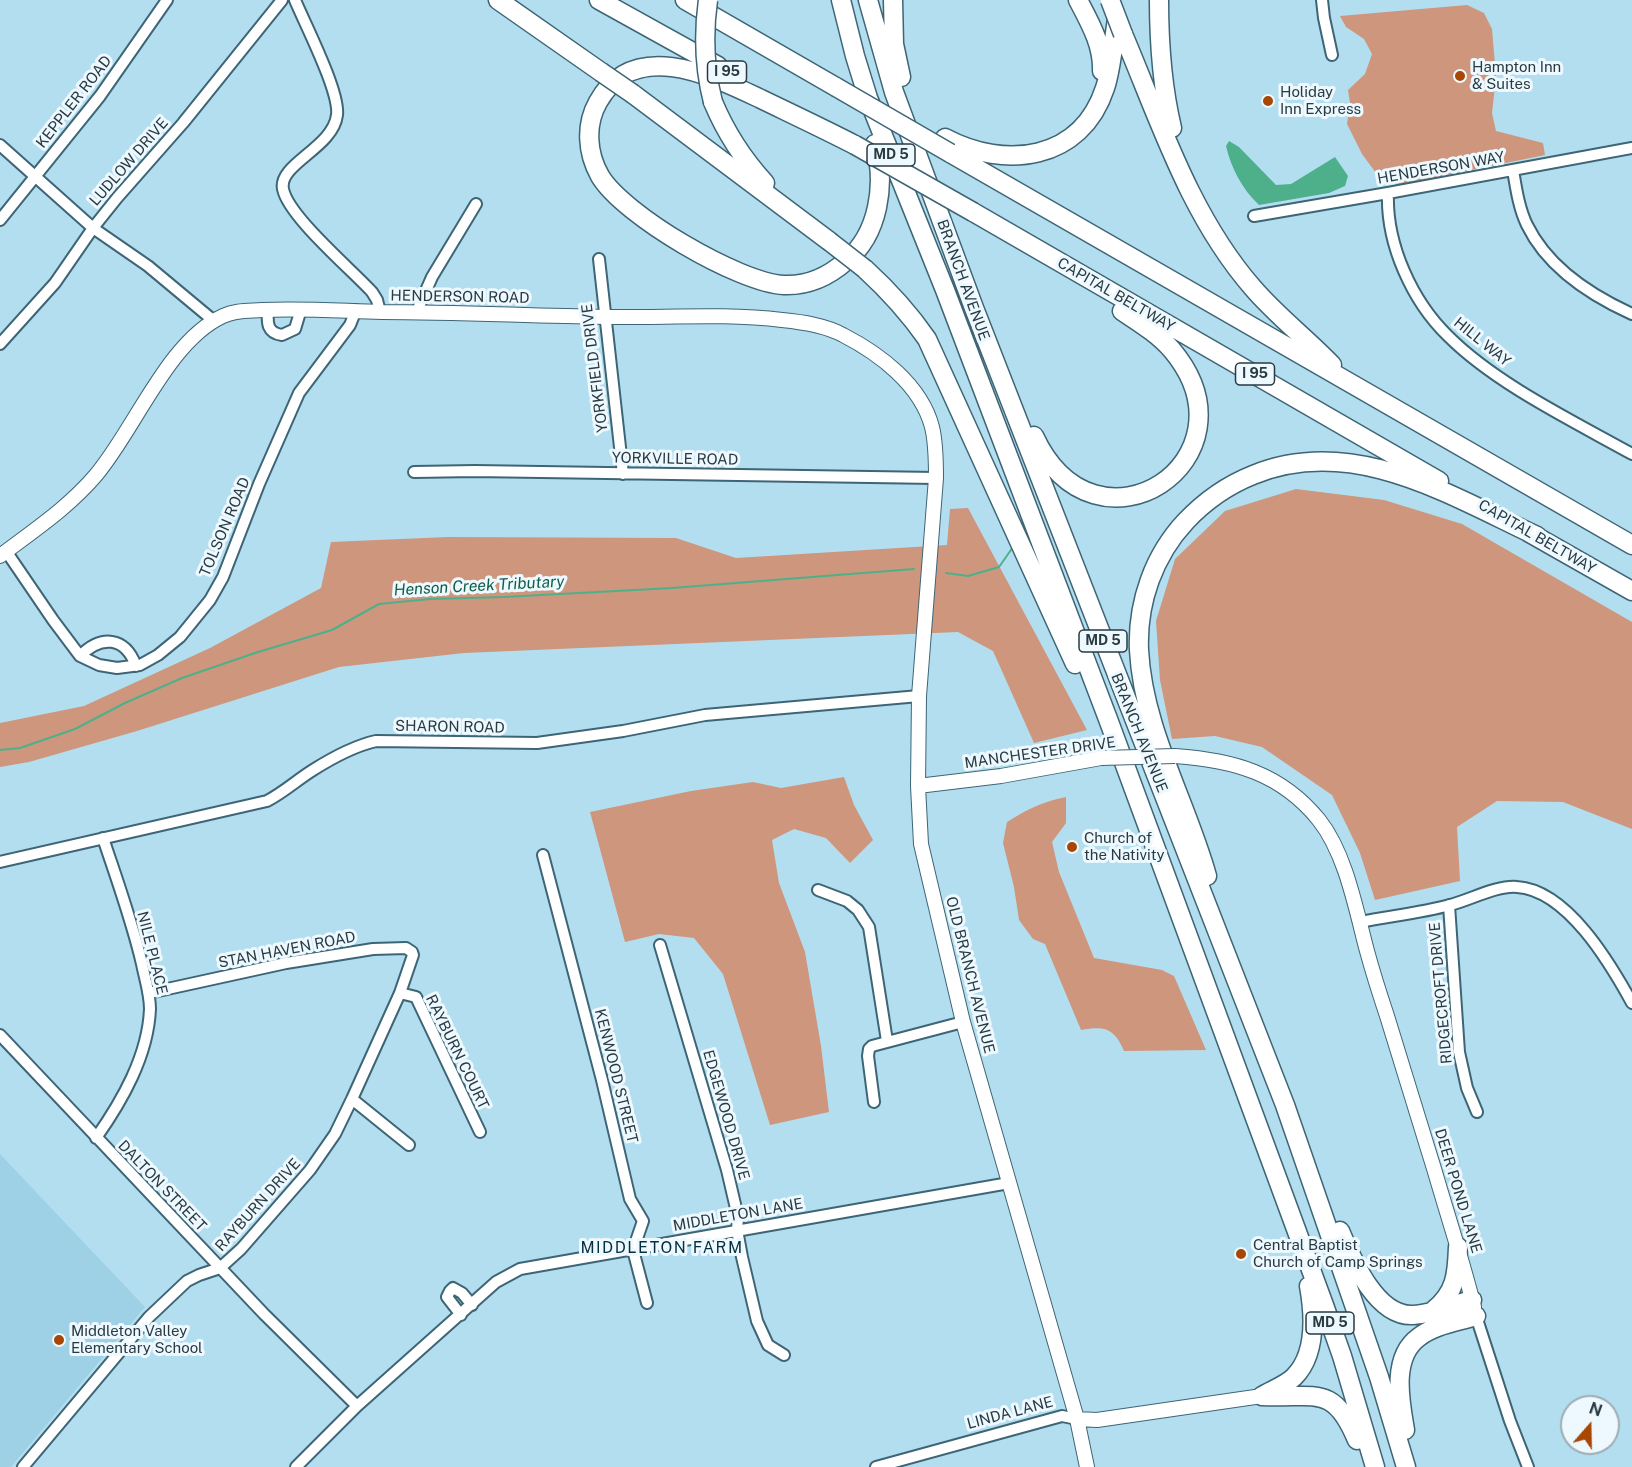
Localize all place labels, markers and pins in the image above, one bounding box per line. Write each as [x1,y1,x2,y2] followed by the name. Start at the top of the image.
[1472,58,1561,93] place label: Hampton Inn & Suites
[1453,69,1467,83] marker: Hampton Inn & Suites
[1280,83,1361,118] place label: Holiday Inn Express
[1261,94,1275,108] marker: Holiday Inn Express
[1084,829,1165,864] place label: Church of the Nativity
[1065,840,1079,854] marker: Church of the Nativity
[1253,1236,1423,1271] place label: Central Baptist Church of Camp Springs
[1234,1247,1248,1261] marker: Central Baptist Church of Camp Springs
[71,1322,203,1357] place label: Middleton Valley Elementary School
[52,1333,66,1347] marker: Middleton Valley Elementary School

